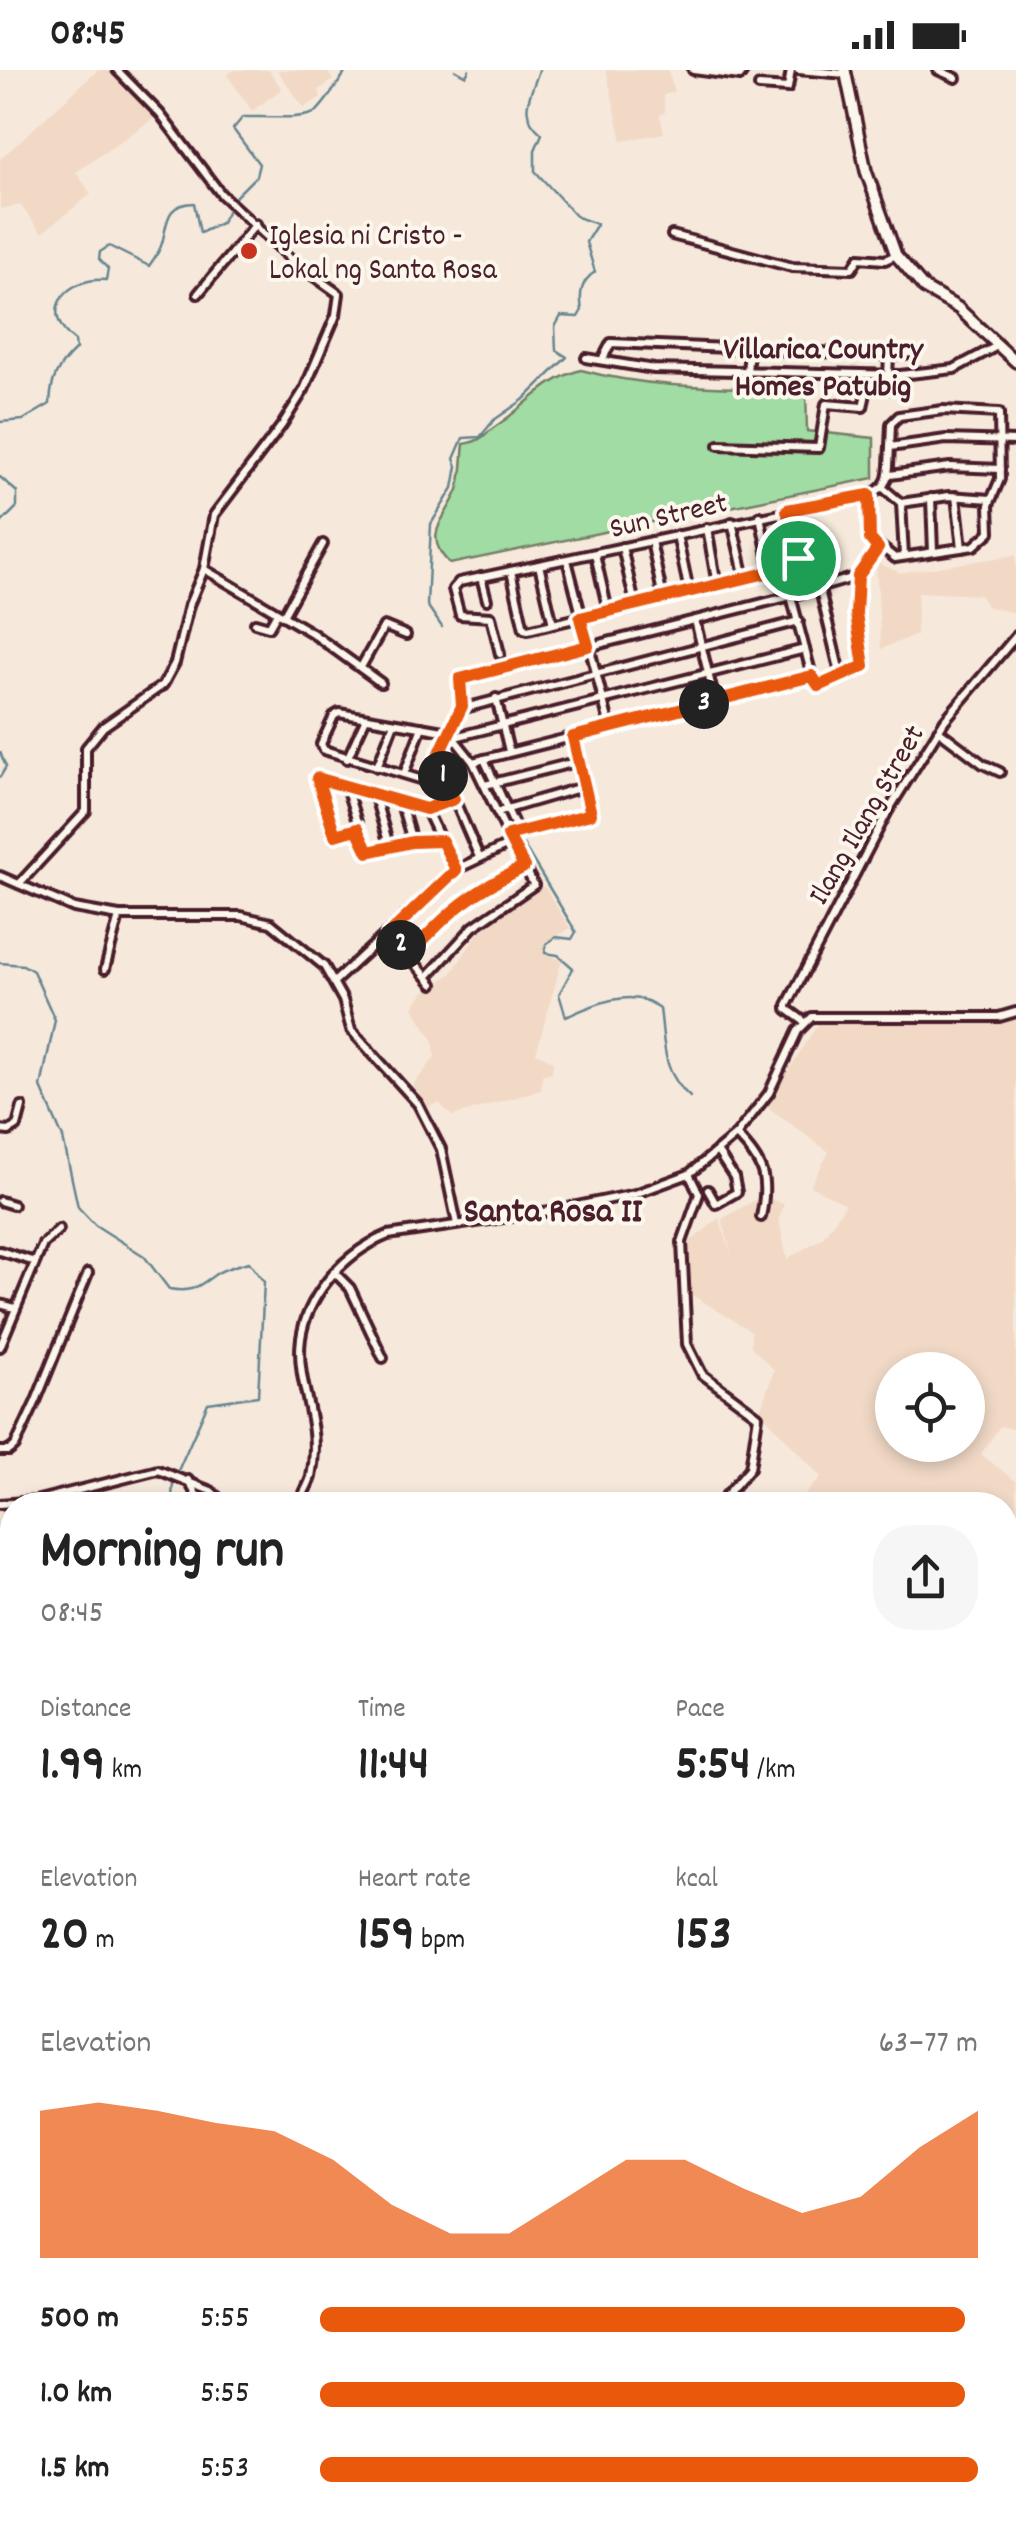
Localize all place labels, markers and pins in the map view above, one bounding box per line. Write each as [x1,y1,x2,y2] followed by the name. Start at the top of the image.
[269,217,498,294] place label: Iglesia ni Cristo - Lokal ng Santa Rosa
[238,240,260,262] marker: Iglesia ni Cristo - Lokal ng Santa Rosa
[756,516,841,601] pin
[679,679,729,729] pin: 3
[418,751,468,801] pin: 1
[376,920,426,970] pin: 2

